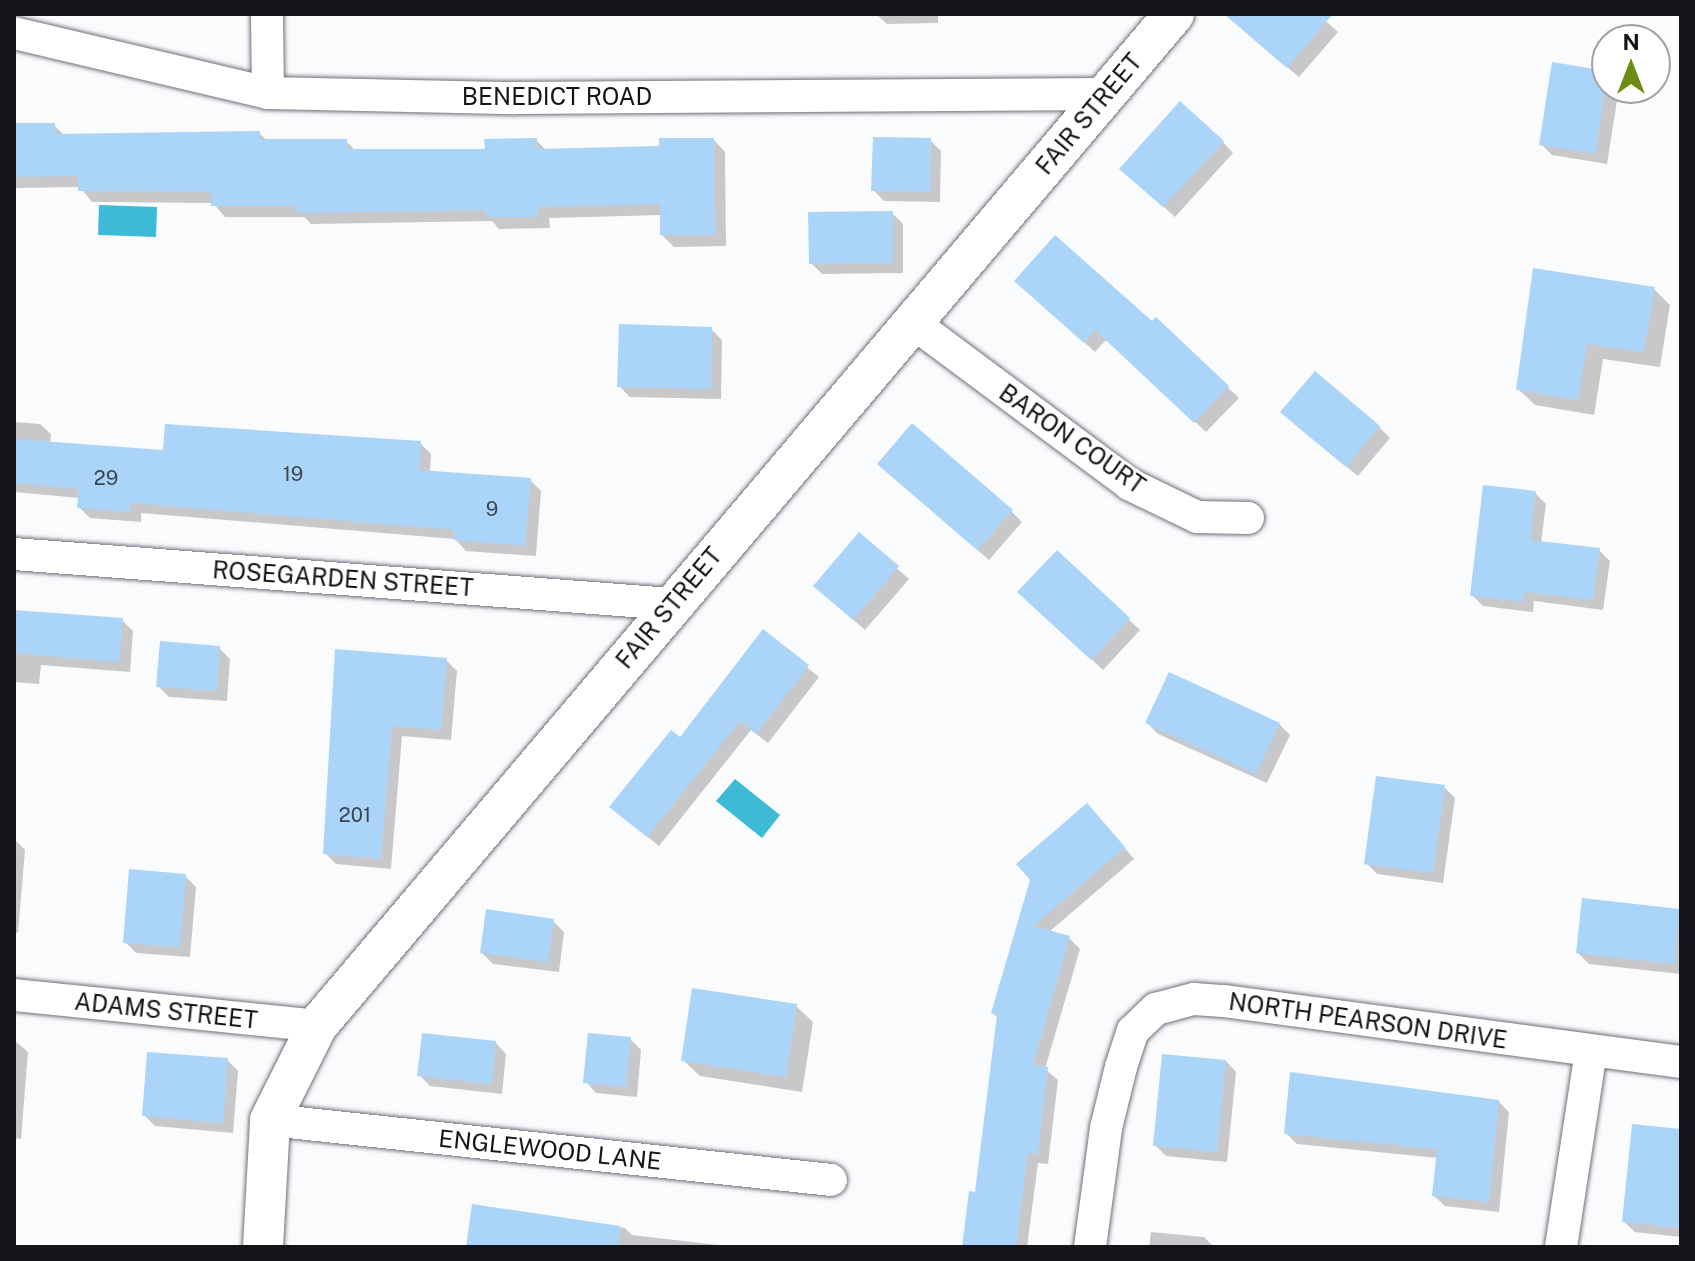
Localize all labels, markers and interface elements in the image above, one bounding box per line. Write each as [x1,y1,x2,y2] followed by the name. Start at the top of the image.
[1591,24,1671,104] north arrow
[1622,29,1640,55] text: N
[1030,48,1148,180] street label: FAIR STREET
[462,83,652,111] street label: BENEDICT ROAD
[994,378,1150,500] street label: BARON COURT
[283,462,303,486] house number: 19
[94,466,118,490] house number: 29
[486,497,498,521] house number: 9
[610,542,728,674] street label: FAIR STREET
[211,556,475,602] street label: ROSEGARDEN STREET
[339,803,371,827] house number: 201
[73,987,259,1035] street label: ADAMS STREET
[1227,987,1509,1055] street label: NORTH PEARSON DRIVE
[437,1124,663,1176] street label: ENGLEWOOD LANE

